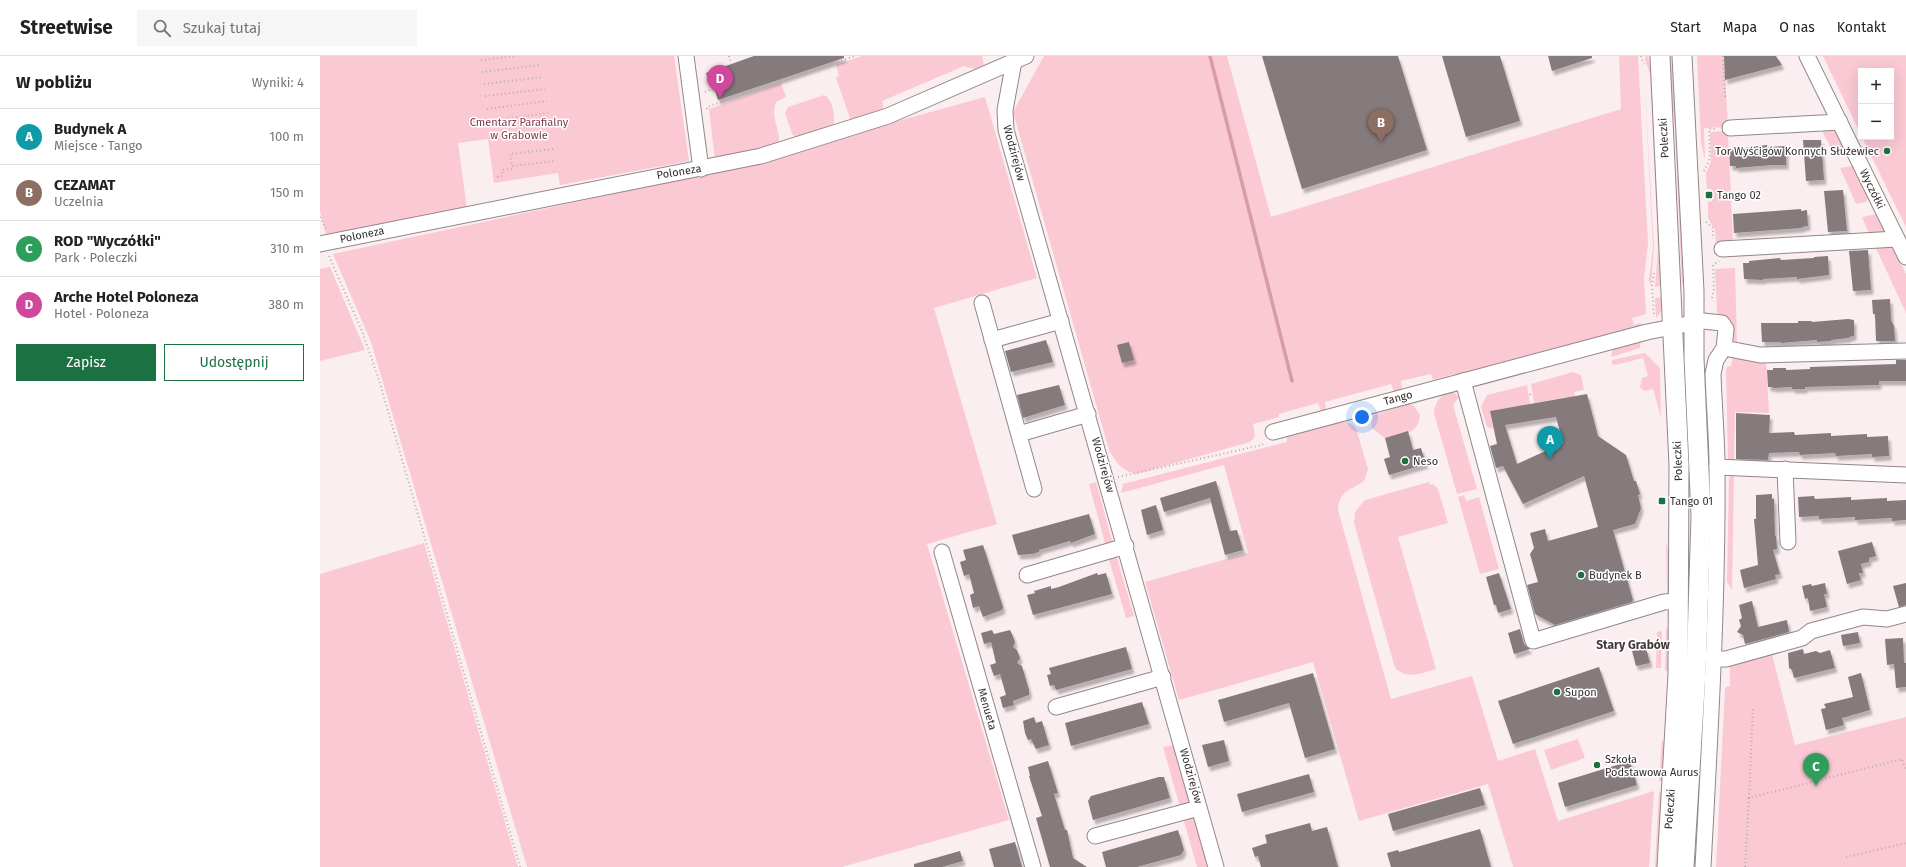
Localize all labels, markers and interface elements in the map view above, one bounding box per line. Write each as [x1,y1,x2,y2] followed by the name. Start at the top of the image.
[137,10,417,46] search box
[20,16,113,39] text: Streetwise
[151,17,173,39] icon: search
[183,19,261,37] text: Szukaj tutaj
[1670,19,1701,36] text: Start
[1723,19,1757,36] text: Mapa
[1779,19,1815,36] text: O nas
[1837,19,1886,36] text: Kontakt
[707,65,733,98] pin: D
[1858,68,1894,140] map controls
[1858,68,1894,104] button: +
[16,72,92,93] text: W pobliżu
[252,75,304,90] text: Wyniki: 4
[1858,104,1894,140] button: −
[1368,109,1394,142] pin: B
[470,116,569,142] park label: Cmentarz Parafialny w Grabowie
[1656,117,1672,159] street label: Poleczki
[54,120,126,138] text: Budynek A
[1000,124,1028,182] street label: Wodzirejów
[25,129,33,144] text: A
[269,129,304,144] text: 100 m
[54,138,143,153] text: Miejsce · Tango
[1715,145,1879,158] place label: Tor Wyścigów Konnych Służewiec
[1882,146,1892,156] marker: Tor Wyścigów Konnych Służewiec
[656,162,702,182] street label: Poloneza
[1857,167,1887,211] street label: Wyczółki
[54,176,115,194] text: CEZAMAT
[25,185,33,200] text: B
[270,185,304,200] text: 150 m
[1717,189,1761,202] place label: Tango 02
[1704,190,1714,200] marker: Tango 02
[54,194,104,209] text: Uczelnia
[339,224,385,246] street label: Poloneza
[54,232,161,250] text: ROD "Wyczółki"
[25,241,33,256] text: C
[270,241,304,256] text: 310 m
[54,250,137,265] text: Park · Poleczki
[54,288,199,306] text: Arche Hotel Poloneza
[25,297,33,312] text: D
[269,297,304,312] text: 380 m
[54,306,149,321] text: Hotel · Poloneza
[16,344,156,381] button: Zapisz
[164,344,304,381] button: Udostępnij
[1382,388,1414,408] street label: Tango
[1352,407,1372,427] your location
[1537,426,1563,459] pin: A
[1089,436,1117,494] street label: Wodzirejów
[1671,441,1685,481] street label: Poleczki
[1413,455,1438,468] place label: Neso
[1400,456,1410,466] marker: Neso
[1670,495,1713,508] place label: Tango 01
[1657,496,1667,506] marker: Tango 01
[1589,569,1642,582] place label: Budynek B
[1576,570,1586,580] marker: Budynek B
[1596,638,1670,652] district label: Stary Grabów
[975,686,999,732] street label: Menueta
[1565,686,1597,699] place label: Supon
[1552,687,1562,697] marker: Supon
[1177,747,1205,805] street label: Wodzirejów
[1605,753,1698,779] place label: Szkoła Podstawowa Aurus
[1803,753,1829,786] pin: C
[1592,760,1602,770] marker: Szkoła Podstawowa Aurus
[1662,788,1678,830] street label: Poleczki

